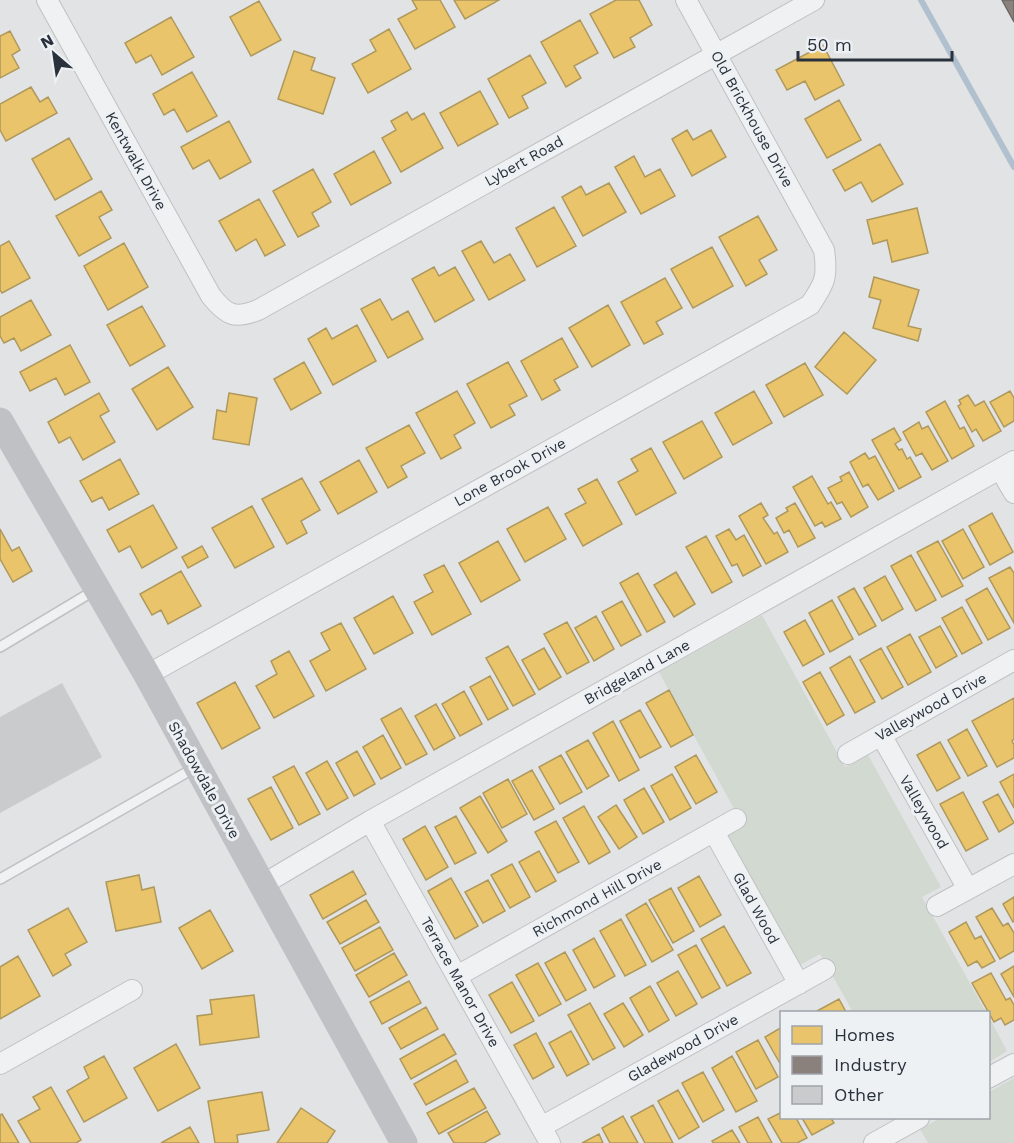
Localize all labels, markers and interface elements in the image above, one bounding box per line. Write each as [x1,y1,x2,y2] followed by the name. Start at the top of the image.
[24,24,84,84] north arrow
[798,24,952,62] scale bar
[37,30,57,53] text: N
[807,34,852,55] text: 50 m
[707,47,797,191] street label: Old Brickhouse Drive
[102,109,170,213] street label: Kentwalk Drive
[482,132,566,190] street label: Lybert Road
[451,434,569,510] street label: Lone Brook Drive
[581,635,693,709] street label: Bridgeland Lane
[872,669,990,745] street label: Valleywood Drive
[164,718,244,842] street label: Shadowdale Drive
[896,772,952,852] street label: Valleywood
[529,855,665,941] street label: Richmond Hill Drive
[729,869,783,947] street label: Glad Wood
[417,914,503,1050] street label: Terrace Manor Drive
[624,1010,742,1086] street label: Gladewood Drive
[780,1011,990,1119] legend
[834,1024,895,1045] text: Homes
[834,1054,907,1075] text: Industry
[834,1084,884,1105] text: Other

